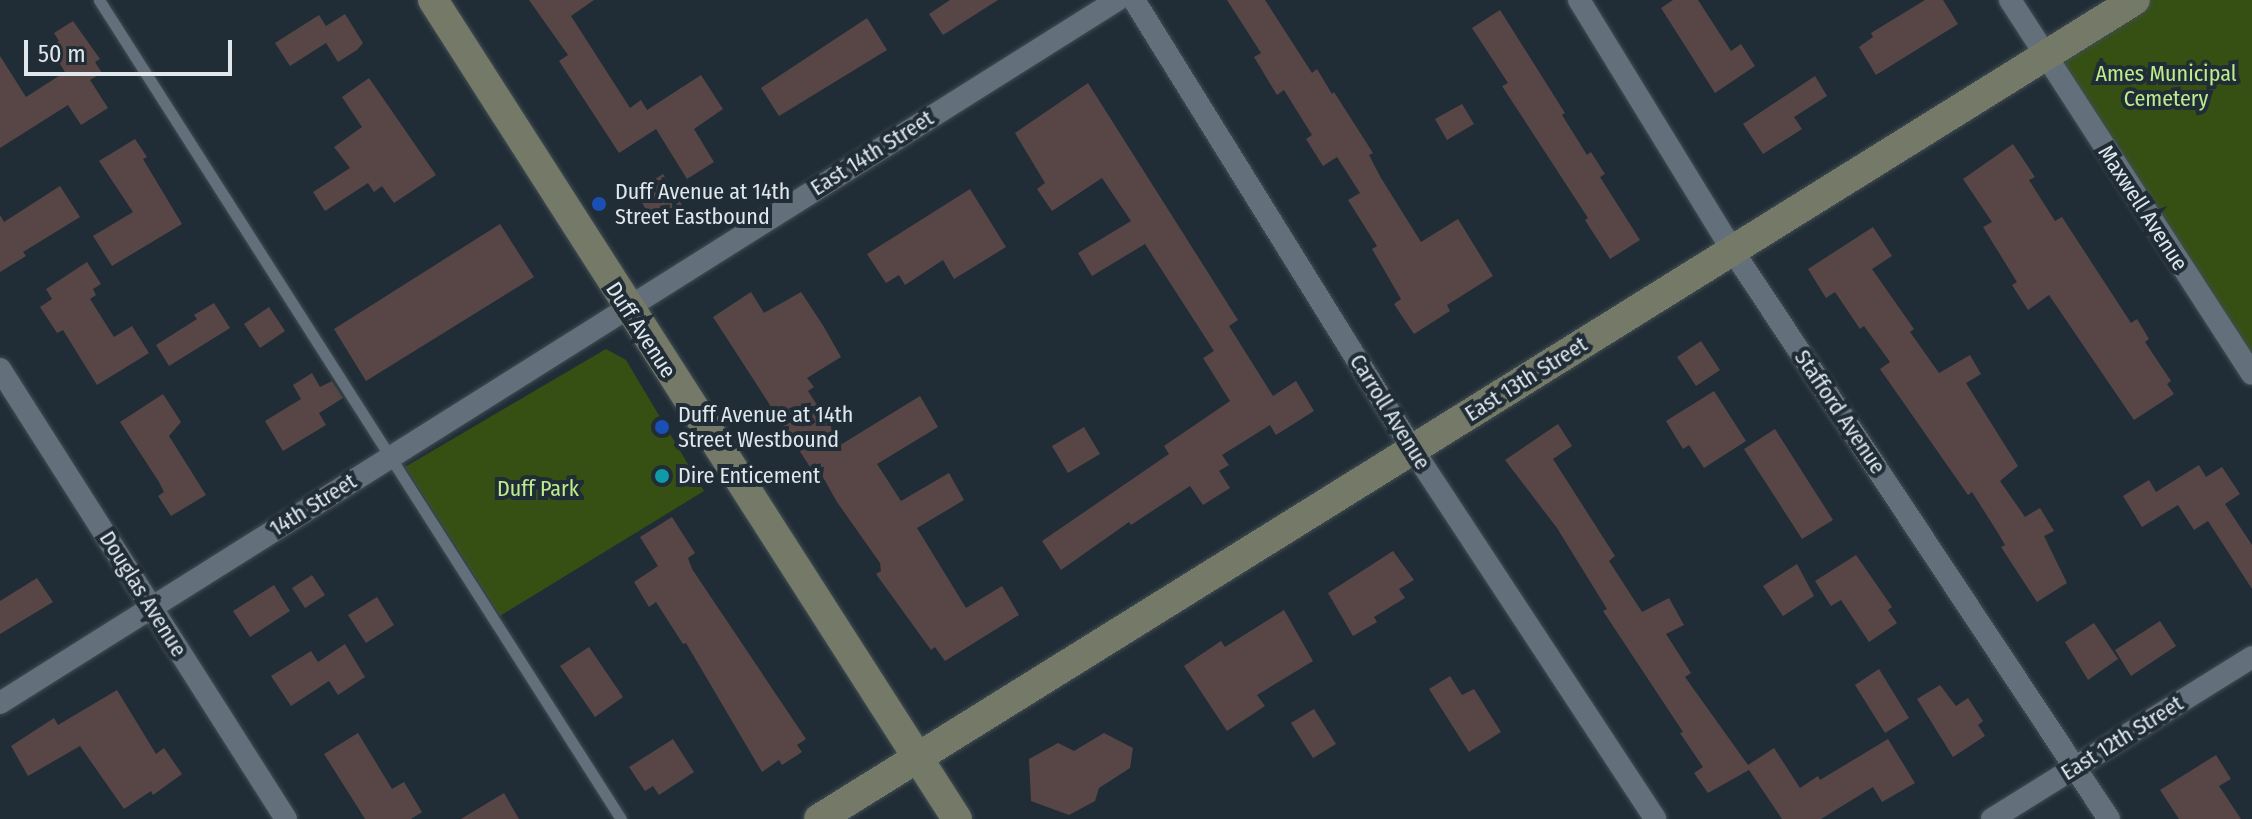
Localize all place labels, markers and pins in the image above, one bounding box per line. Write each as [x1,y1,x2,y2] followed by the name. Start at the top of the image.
[615,178,790,230] place label: Duff Avenue at 14th Street Eastbound
[590,195,608,213] marker: Duff Avenue at 14th Street Eastbound
[678,401,853,452] place label: Duff Avenue at 14th Street Westbound
[653,418,671,436] marker: Duff Avenue at 14th Street Westbound
[678,463,820,489] place label: Dire Enticement
[653,467,671,485] marker: Dire Enticement

